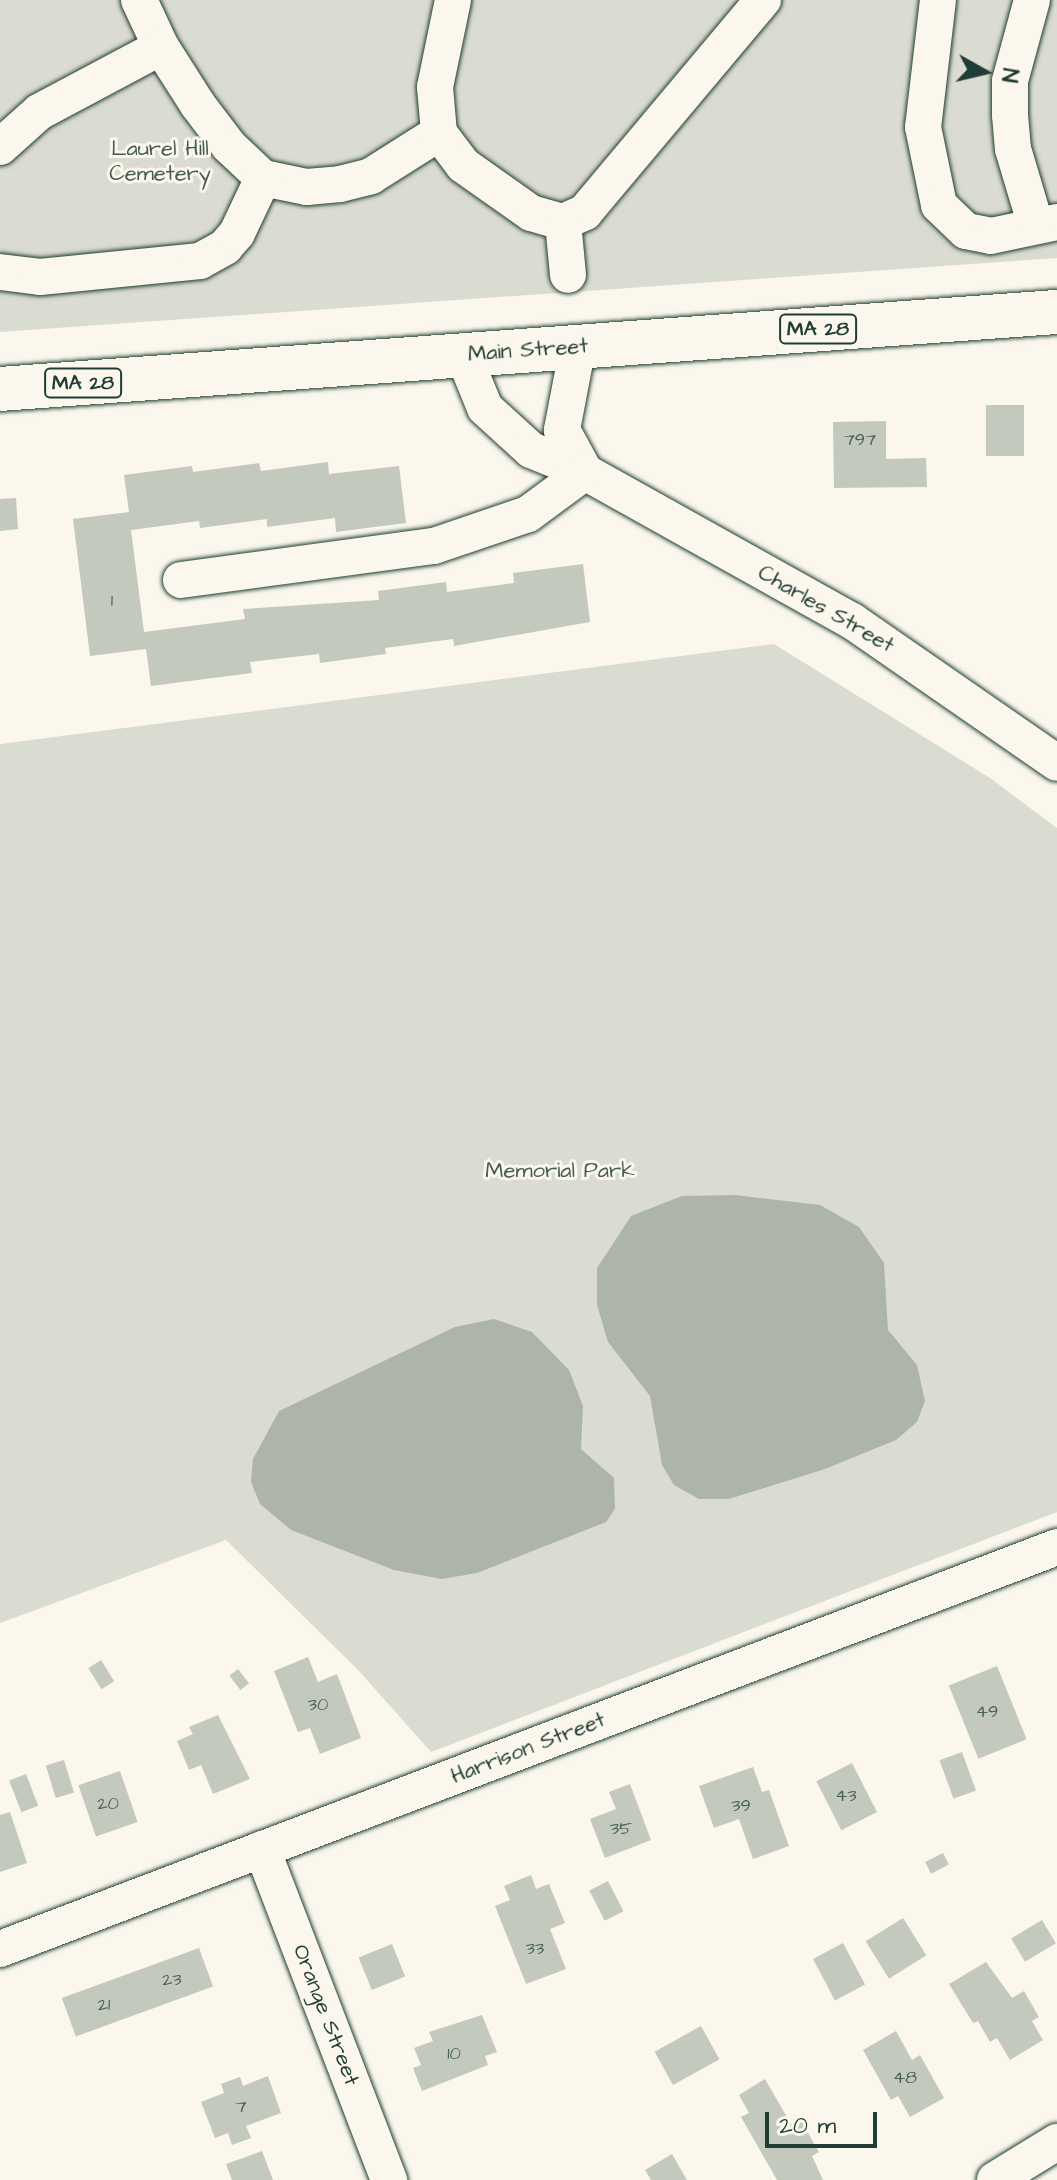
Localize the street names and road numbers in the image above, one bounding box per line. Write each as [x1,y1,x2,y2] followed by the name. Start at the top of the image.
[778,313,858,345] road number: MA 28
[467,333,589,367] street label: Main Street
[43,367,123,399] road number: MA 28
[753,559,899,659] street label: Charles Street
[447,1706,609,1790] street label: Harrison Street
[287,1941,365,2089] street label: Orange Street

